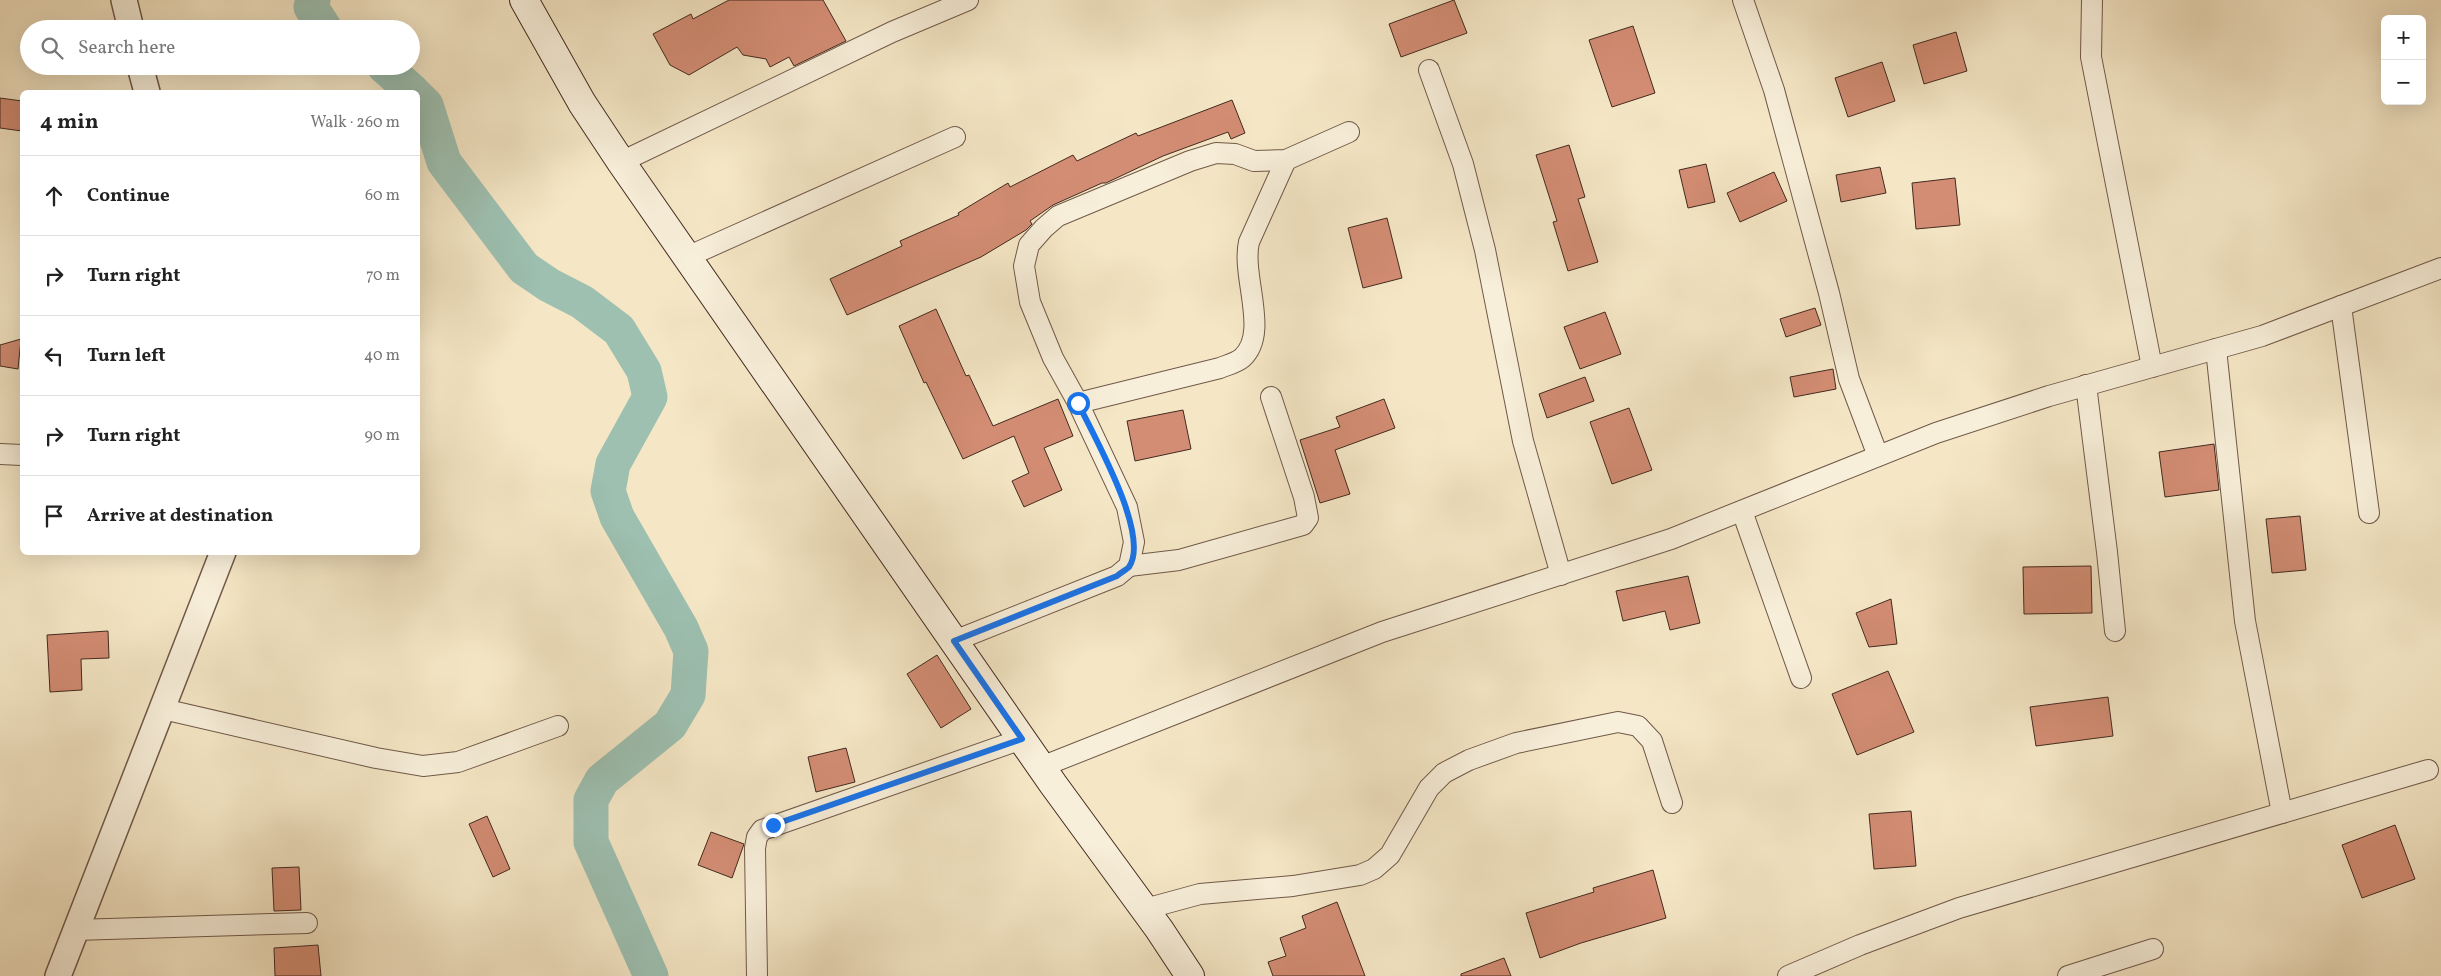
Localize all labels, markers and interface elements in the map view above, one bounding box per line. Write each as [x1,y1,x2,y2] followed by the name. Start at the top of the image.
[2381,15,2426,105] map controls
[2381,15,2426,60] button: +
[20,20,420,75] search box
[38,34,66,62] icon: search
[78,35,175,61] text: Search here
[2381,60,2426,105] button: −
[40,108,99,137] text: 4 min
[310,112,400,134] text: Walk · 260 m
[40,182,68,210] icon: ahead
[87,183,170,209] text: Continue
[365,185,400,207] text: 60 m
[40,262,68,290] icon: right
[87,263,180,289] text: Turn right
[366,265,400,287] text: 70 m
[40,342,68,370] icon: left
[87,343,166,369] text: Turn left
[364,345,400,367] text: 40 m
[1067,392,1090,415] route start
[40,422,68,450] icon: right
[87,423,180,449] text: Turn right
[364,425,400,447] text: 90 m
[40,502,68,530] icon: arrive
[87,503,273,529] text: Arrive at destination
[762,814,785,837] route end

